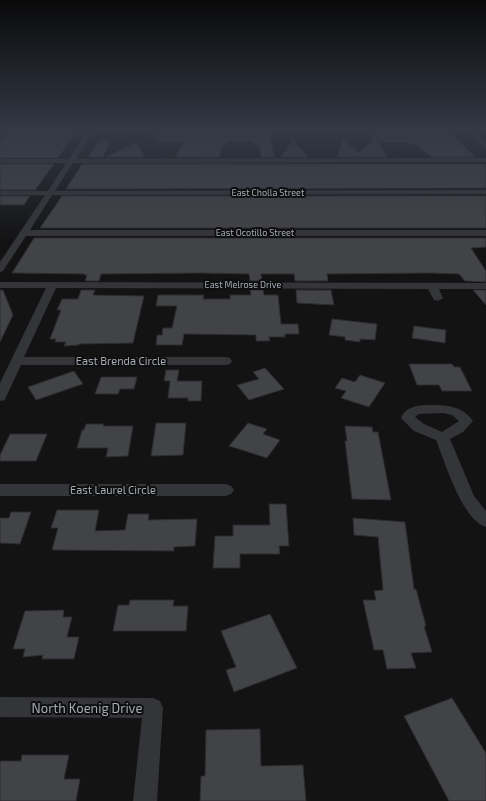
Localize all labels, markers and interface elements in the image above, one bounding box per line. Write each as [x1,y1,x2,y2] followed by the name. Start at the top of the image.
[232,187,305,198] street label: East Cholla Street
[216,227,295,238] street label: East Ocotillo Street
[205,279,282,290] street label: East Melrose Drive
[76,354,166,367] street label: East Brenda Circle
[70,483,156,496] street label: East Laurel Circle
[32,700,142,716] street label: North Koenig Drive

